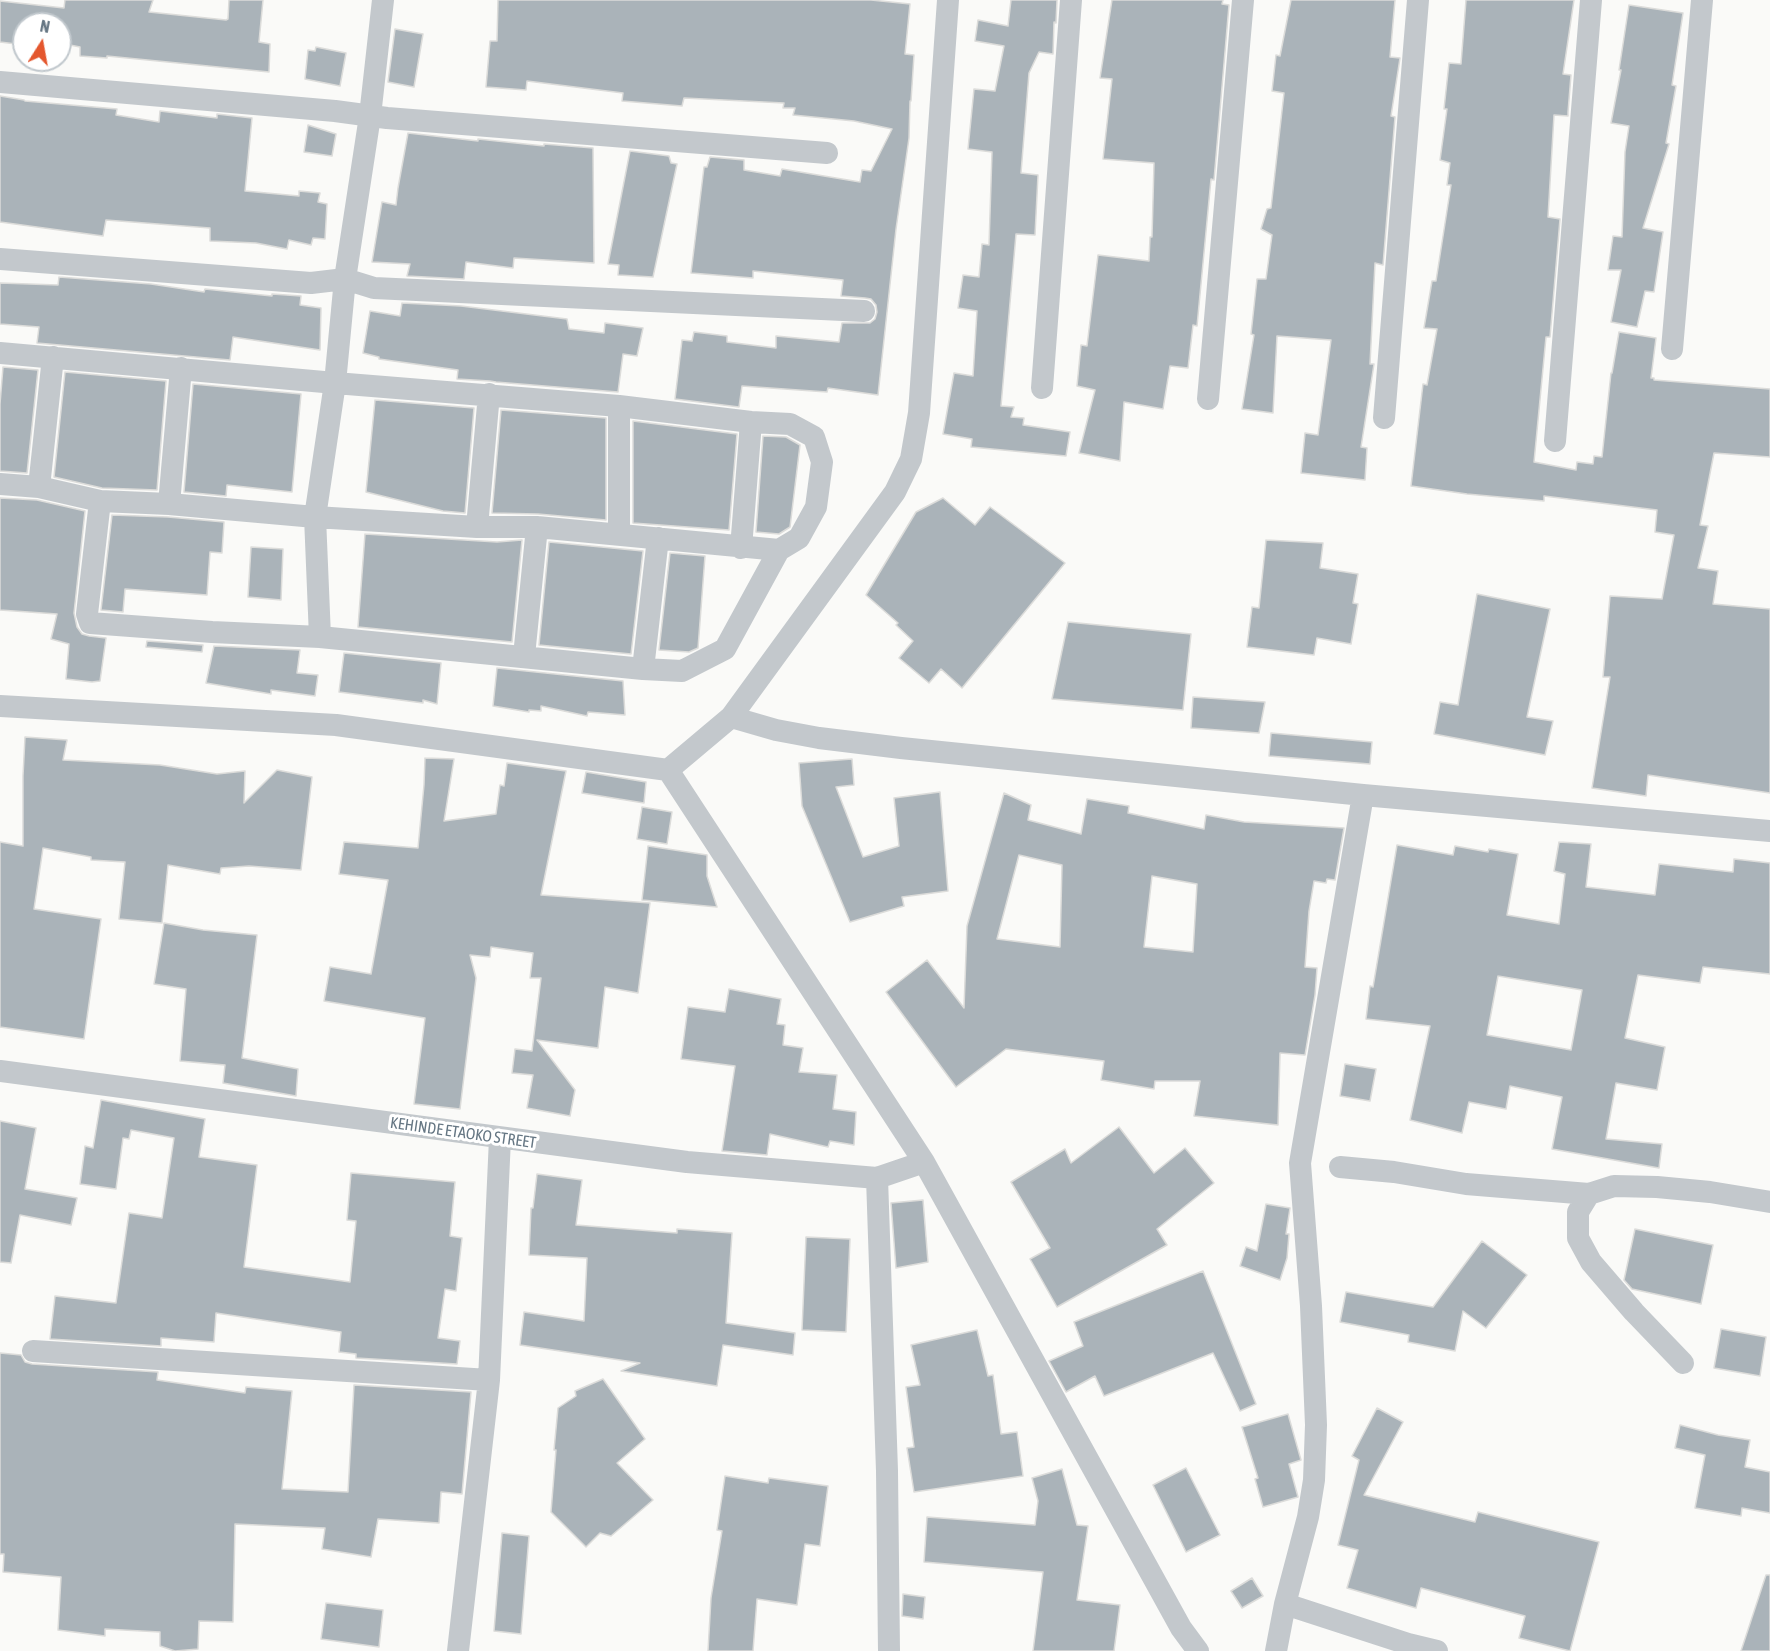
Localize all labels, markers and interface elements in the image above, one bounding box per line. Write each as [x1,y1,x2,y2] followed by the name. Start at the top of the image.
[12,12,72,72] north arrow
[39,17,51,36] text: N
[389,1113,537,1153] street label: KEHINDE ETAOKO STREET

